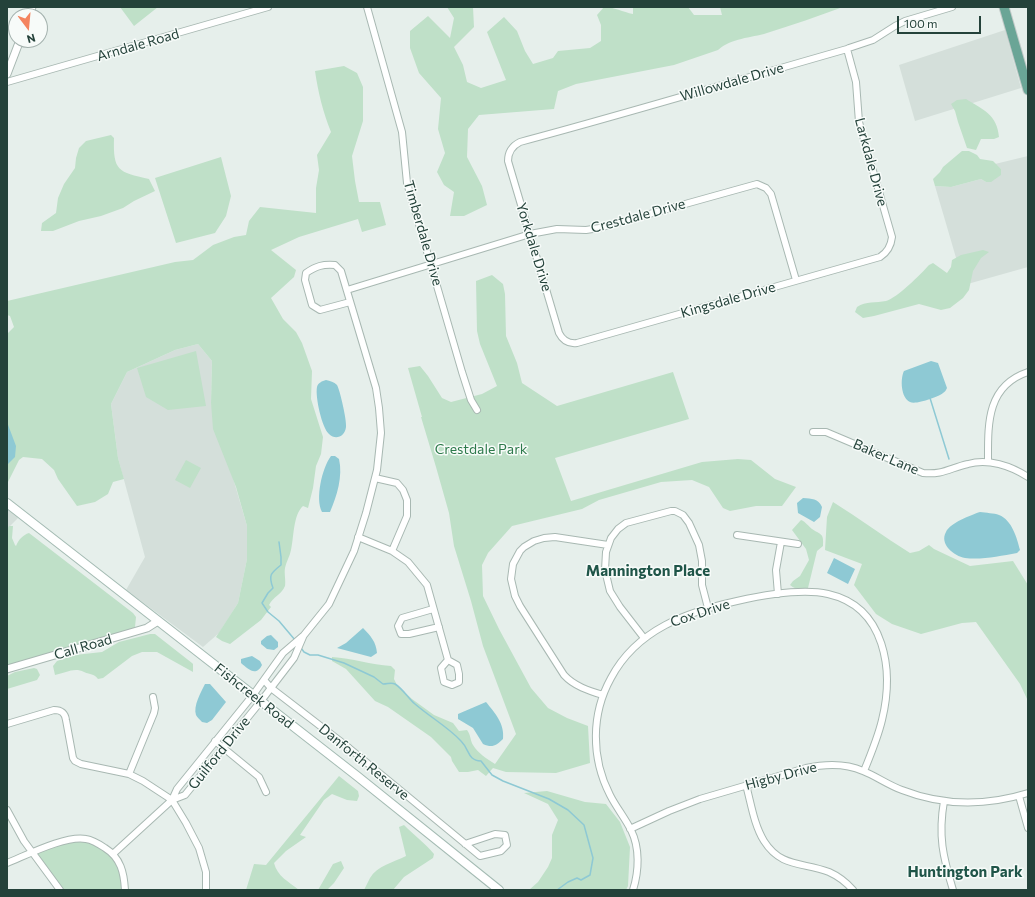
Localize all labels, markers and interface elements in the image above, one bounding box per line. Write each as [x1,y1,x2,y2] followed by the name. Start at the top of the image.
[8,8,48,48] north arrow
[899,8,983,34] scale bar
[904,16,938,30] text: 100 m
[95,25,181,65] street label: Arndale Road
[25,32,37,46] text: N
[678,59,786,105] street label: Willowdale Drive
[851,116,891,208] street label: Larkdale Drive
[400,178,446,288] street label: Timberdale Drive
[589,195,687,237] street label: Crestdale Drive
[513,201,555,293] street label: Yorkdale Drive
[679,278,777,322] street label: Kingsdale Drive
[850,436,922,478] street label: Baker Lane
[435,441,527,457] park label: Crestdale Park
[586,562,710,580] district label: Mannington Place
[668,595,732,631] street label: Cox Drive
[52,631,114,663] street label: Call Road
[211,660,297,732] street label: Fishcreek Road
[185,713,253,793] street label: Guilford Drive
[315,720,413,804] street label: Danforth Reserve
[743,758,819,794] street label: Higby Drive
[907,863,1023,881] district label: Huntington Park

